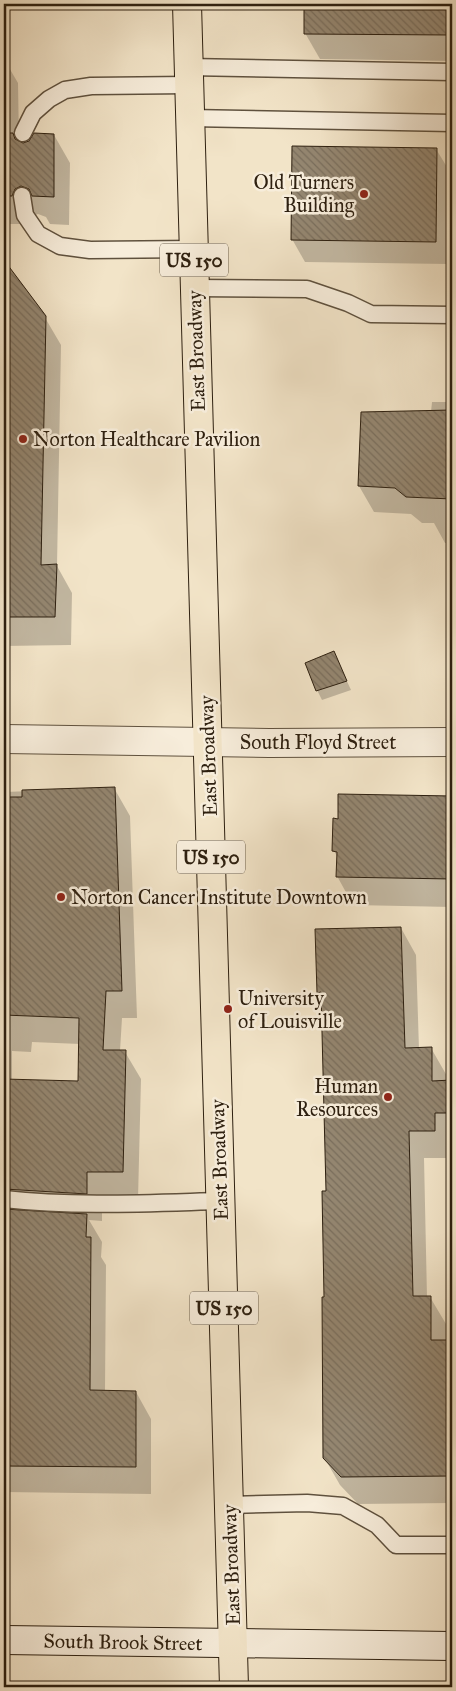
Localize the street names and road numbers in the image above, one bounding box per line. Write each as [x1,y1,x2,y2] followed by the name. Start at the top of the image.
[160,244,228,276] road number: US 150
[182,289,210,412] street label: East Broadway
[194,694,222,817] street label: East Broadway
[240,730,396,754] street label: South Floyd Street
[177,840,245,874] road number: US 150
[205,1098,233,1221] street label: East Broadway
[190,1292,258,1325] road number: US 150
[217,1503,245,1626] street label: East Broadway
[43,1629,203,1655] street label: South Brook Street

